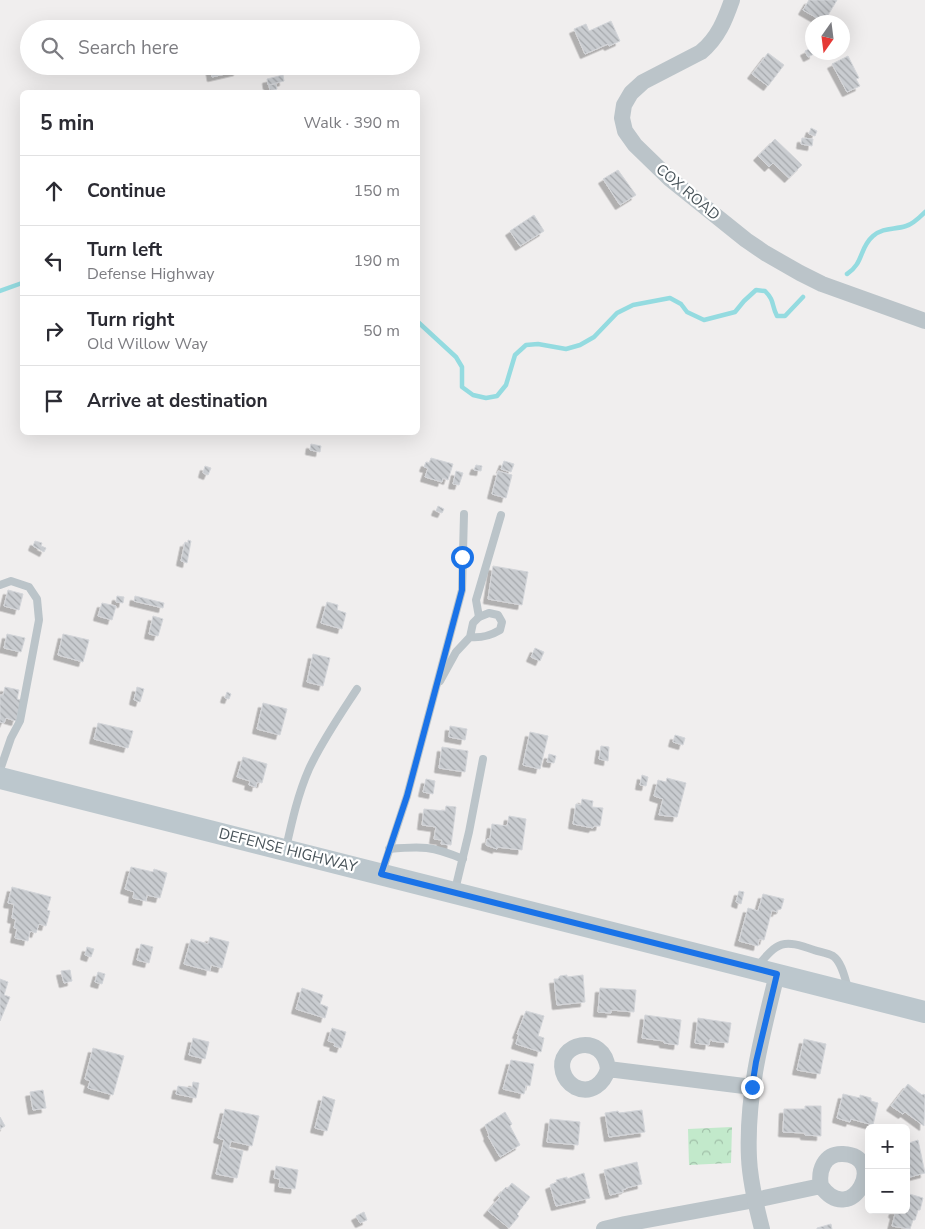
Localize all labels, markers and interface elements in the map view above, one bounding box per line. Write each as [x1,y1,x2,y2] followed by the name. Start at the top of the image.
[805,15,850,60] north arrow
[20,20,420,75] search box
[38,34,66,62] icon: search
[78,35,179,61] text: Search here
[40,109,94,137] text: 5 min
[304,112,400,134] text: Walk · 390 m
[652,159,724,225] street label: COX ROAD
[40,177,68,205] icon: ahead
[87,178,166,204] text: Continue
[353,180,400,202] text: 150 m
[87,237,162,263] text: Turn left
[40,247,68,275] icon: left
[353,250,400,272] text: 190 m
[87,263,215,285] text: Defense Highway
[87,307,174,333] text: Turn right
[40,317,68,345] icon: right
[363,320,400,342] text: 50 m
[87,333,208,355] text: Old Willow Way
[40,387,68,415] icon: arrive
[87,388,268,414] text: Arrive at destination
[451,546,474,569] route start
[217,823,360,877] street label: DEFENSE HIGHWAY
[741,1076,764,1099] route end
[865,1124,910,1214] map controls
[865,1124,910,1169] button: +
[865,1169,910,1214] button: −

